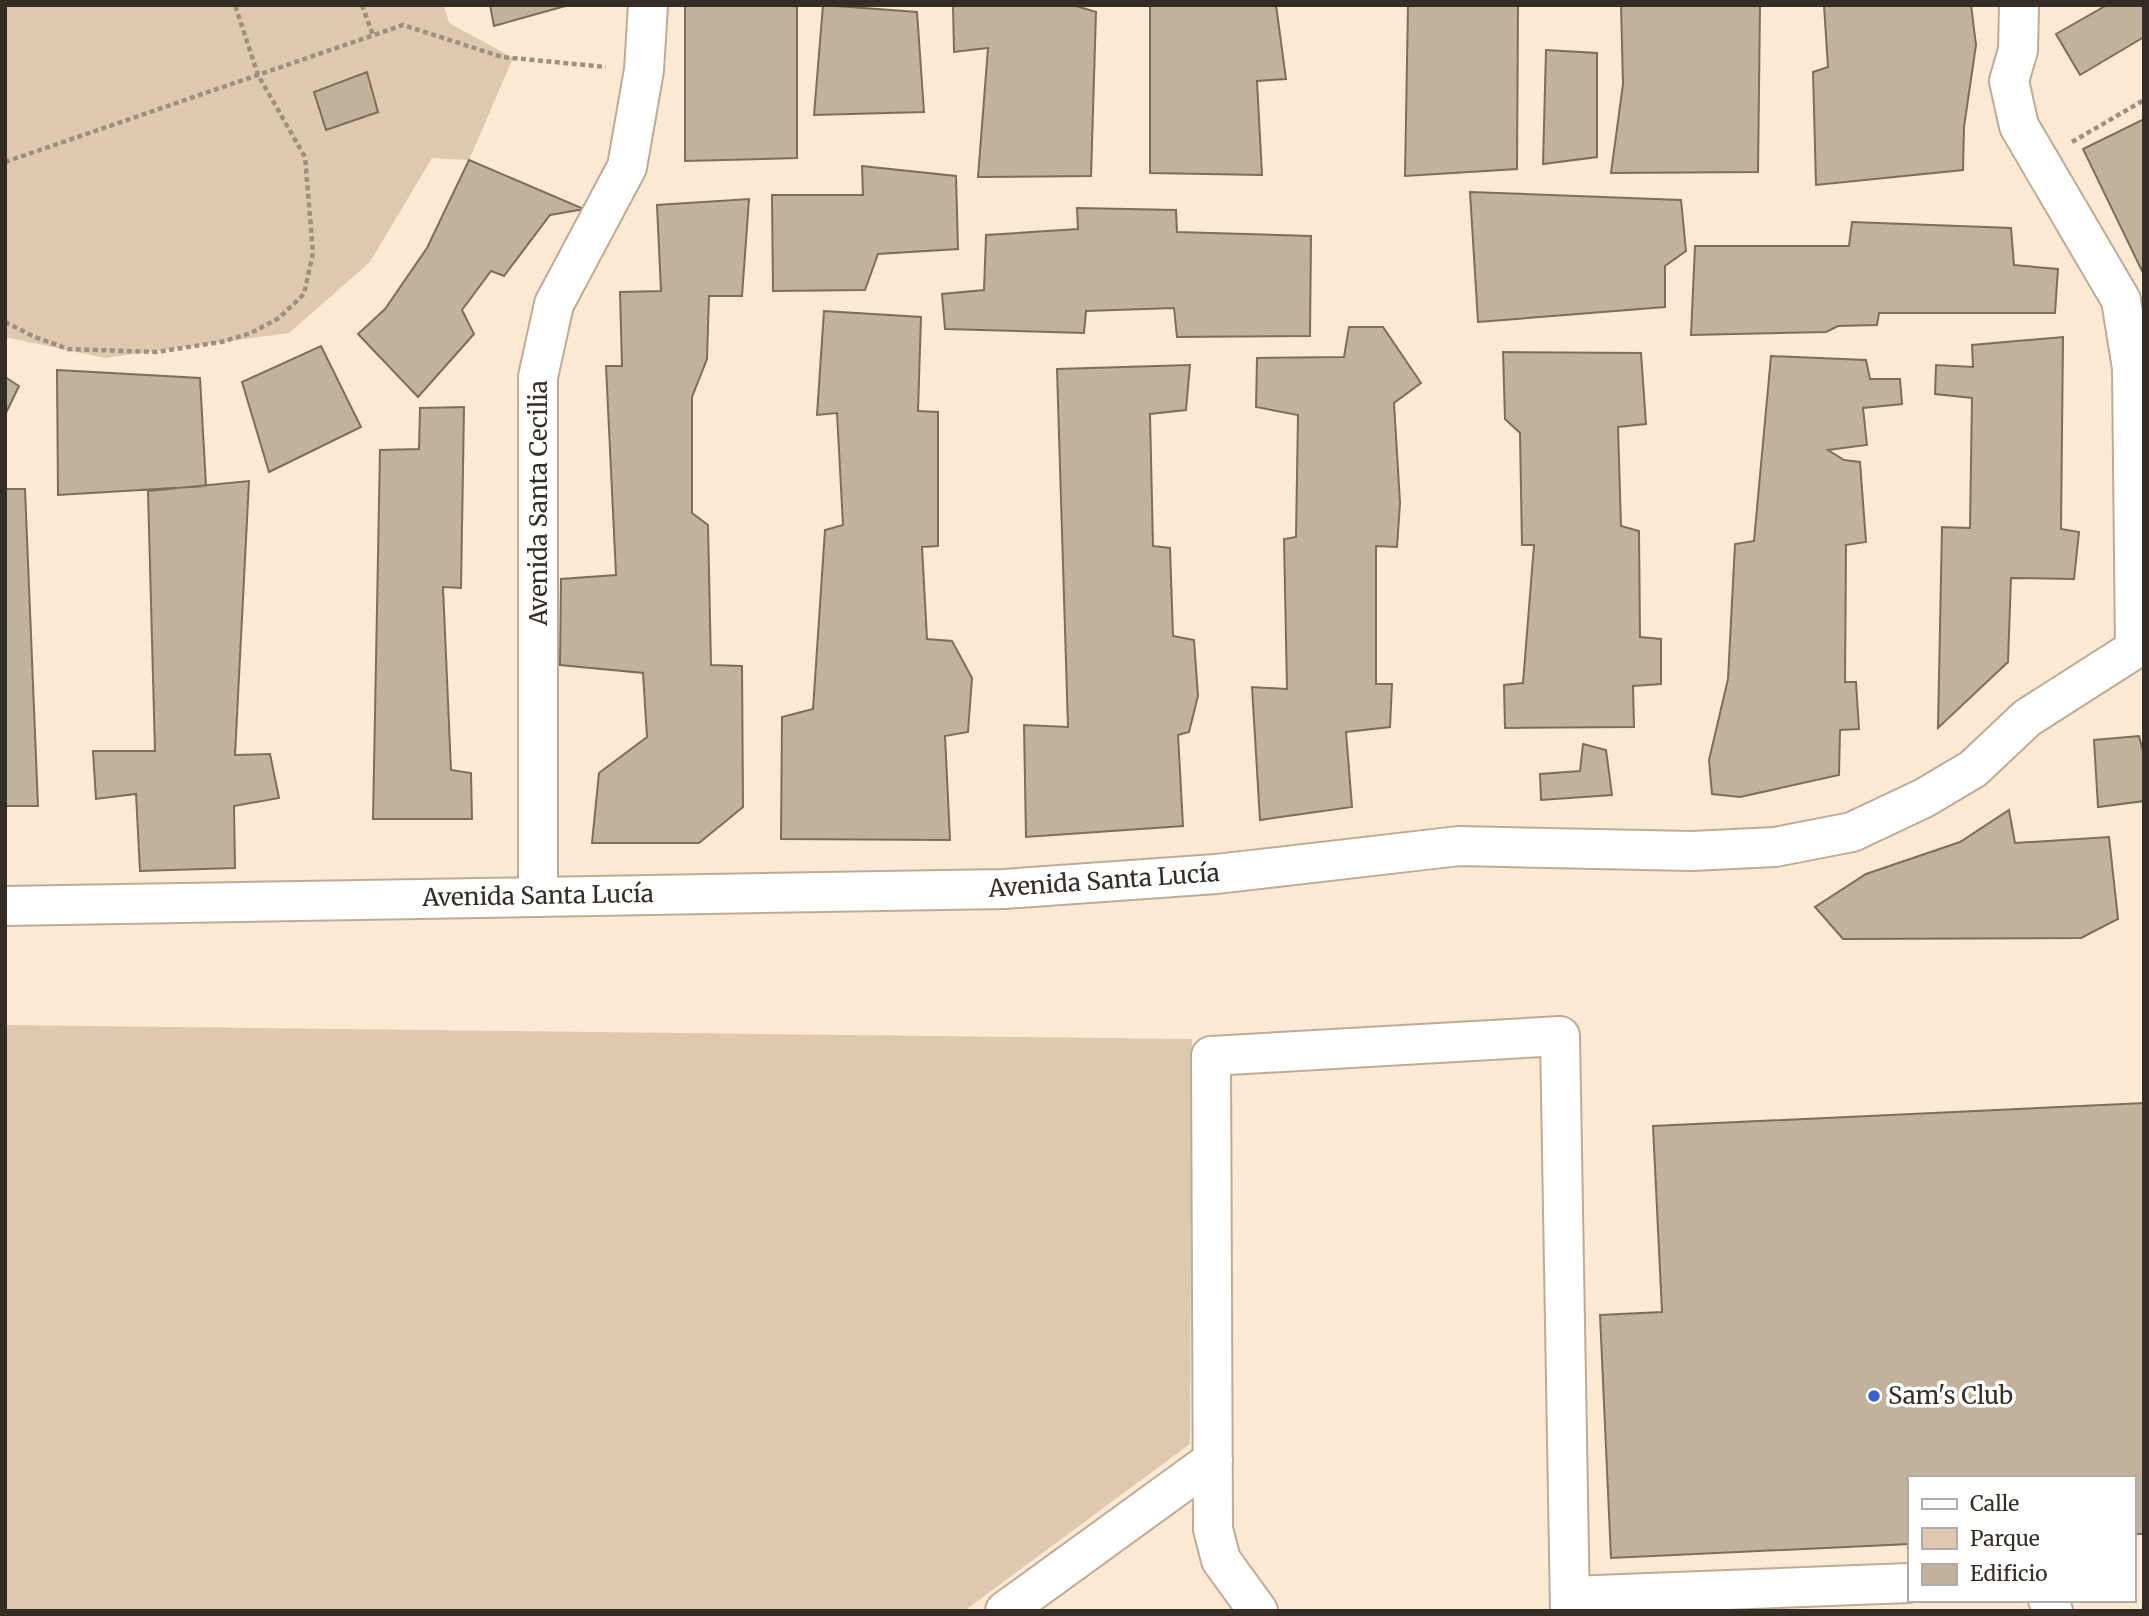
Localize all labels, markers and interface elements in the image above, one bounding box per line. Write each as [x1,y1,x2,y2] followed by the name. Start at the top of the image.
[523,380,554,627] street label: Avenida Santa Cecilia
[986,857,1221,904] street label: Avenida Santa Lucía
[421,878,654,913] street label: Avenida Santa Lucía
[1888,1380,2013,1411] place label: Sam's Club
[1866,1388,1882,1404] marker: Sam's Club
[1908,1476,2135,1602] legend
[1970,1490,2019,1517] text: Calle
[1970,1525,2040,1552] text: Parque
[1970,1560,2047,1587] text: Edificio

